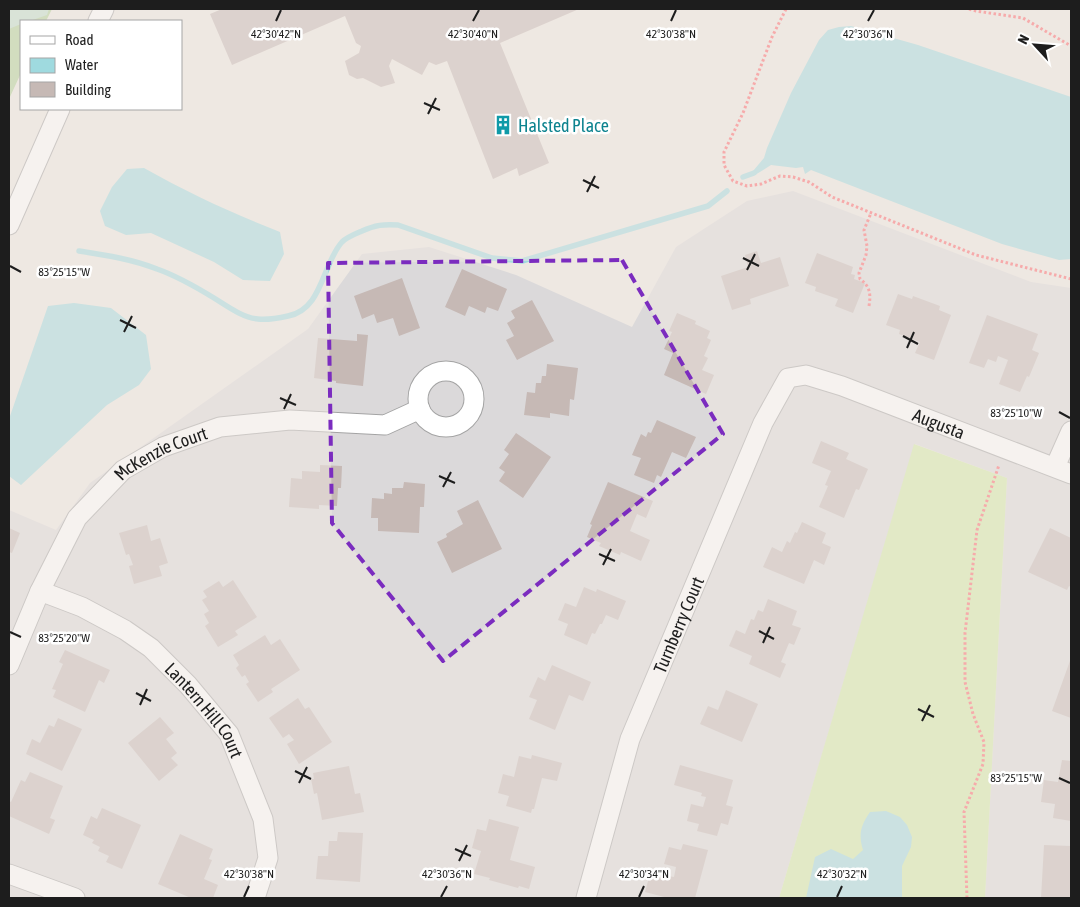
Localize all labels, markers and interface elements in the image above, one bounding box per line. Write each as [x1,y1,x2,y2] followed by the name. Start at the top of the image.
[20,20,182,110] legend
[1010,20,1060,70] north arrow
[251,27,301,41] text: 42°30'42"N
[448,27,498,41] text: 42°30'40"N
[646,27,696,41] text: 42°30'38"N
[843,27,893,41] text: 42°30'36"N
[65,31,94,48] text: Road
[1014,32,1032,47] text: N
[65,56,98,73] text: Water
[65,81,111,98] text: Building
[492,114,514,136] building icon: Halsted Place
[518,115,609,136] place label: Halsted Place
[38,265,90,279] text: 83°25'15"W
[910,404,968,443] street label: Augusta
[990,406,1042,420] text: 83°25'10"W
[109,422,210,484] street label: McKenzie Court
[649,573,708,676] street label: Turnberry Court
[38,631,90,645] text: 83°25'20"W
[161,658,248,761] street label: Lantern Hill Court
[990,771,1042,785] text: 83°25'15"W
[224,867,274,881] text: 42°30'38"N
[422,867,472,881] text: 42°30'36"N
[619,867,669,881] text: 42°30'34"N
[817,867,867,881] text: 42°30'32"N

